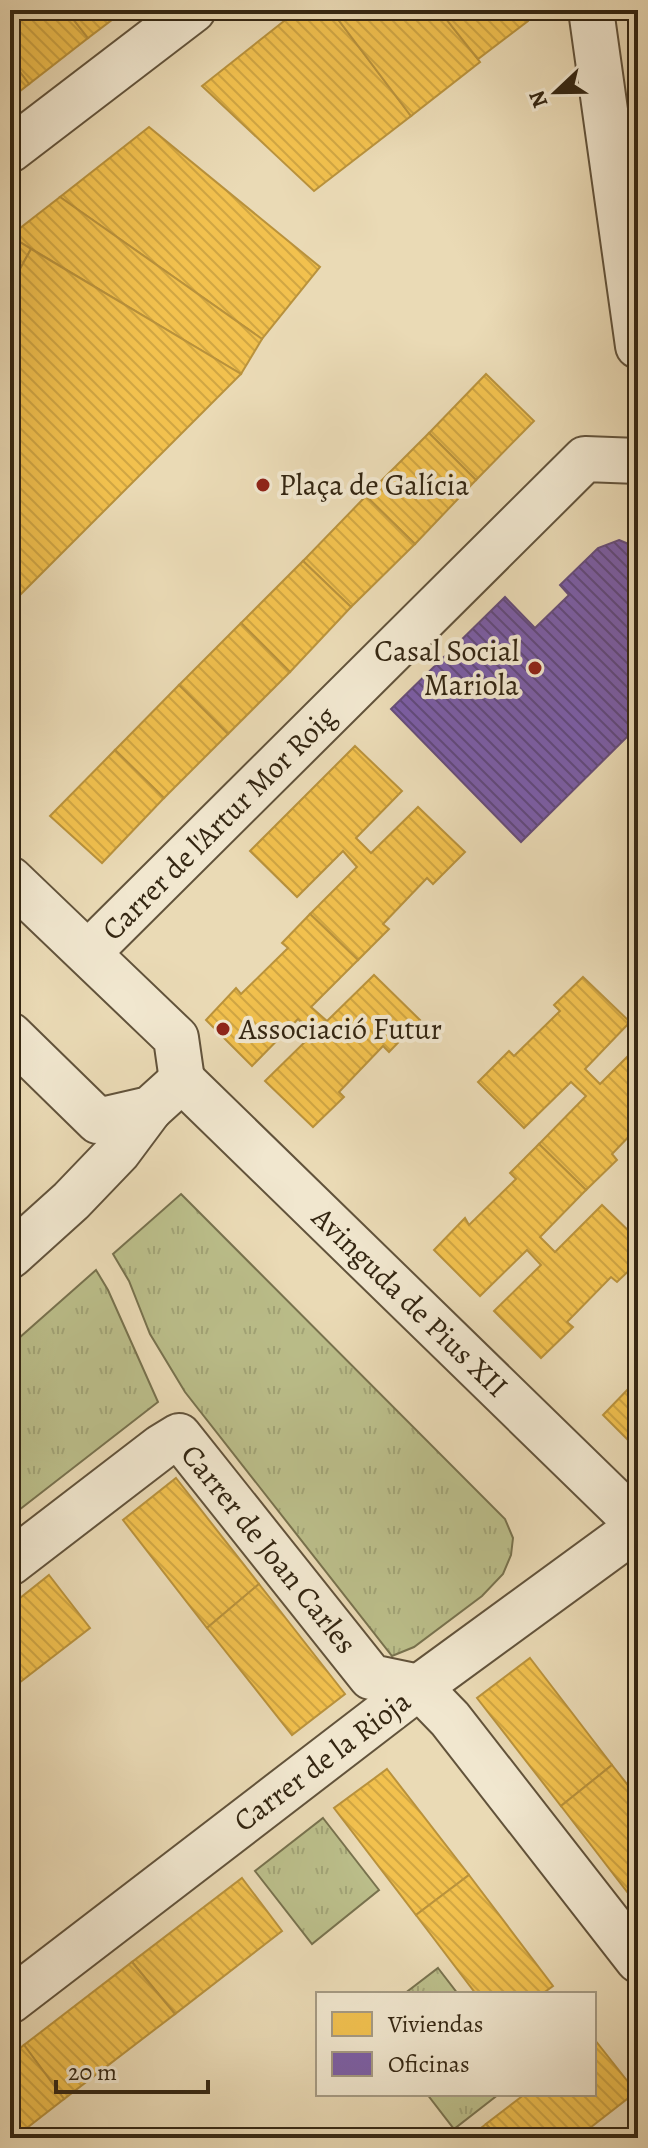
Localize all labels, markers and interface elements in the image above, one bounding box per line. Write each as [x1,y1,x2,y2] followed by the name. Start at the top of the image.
[516,52,596,132] north arrow
[521,86,555,112] text: N
[279,465,469,505] place label: Plaça de Galícia
[254,476,272,494] marker: Plaça de Galícia
[374,631,519,705] place label: Casal Social Mariola
[526,659,544,677] marker: Casal Social Mariola
[93,697,345,949] street label: Carrer de l'Artur Mor Roig
[238,1009,442,1049] place label: Associació Futur
[214,1020,232,1038] marker: Associació Futur
[303,1197,517,1406] street label: Avinguda de Pius XII
[172,1436,366,1662] street label: Carrer de Joan Carles
[225,1681,419,1841] street label: Carrer de la Rioja
[316,1992,596,2096] legend
[387,2008,484,2040] text: Viviendas
[56,2044,208,2094] scale bar
[388,2048,470,2080] text: Oficinas
[68,2056,117,2088] text: 20 m

